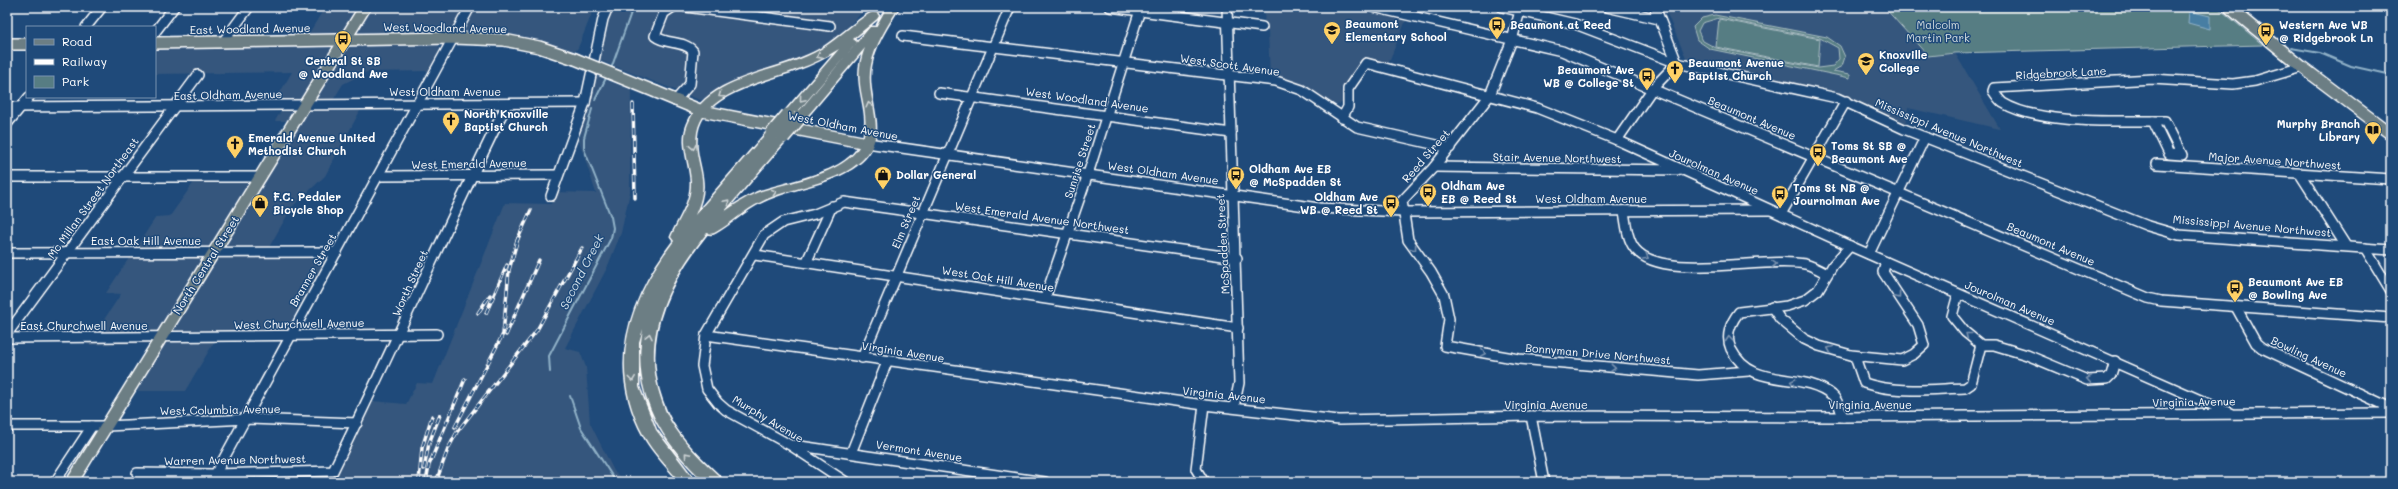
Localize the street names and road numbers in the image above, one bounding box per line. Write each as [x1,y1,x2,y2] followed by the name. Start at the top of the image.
[383,19,507,36] street label: West Woodland Avenue
[189,20,311,37] street label: East Woodland Avenue
[1179,50,1281,79] street label: West Scott Avenue
[2015,63,2107,82] street label: Ridgebrook Lane
[1025,83,1150,116] street label: West Woodland Avenue
[389,84,501,99] street label: West Oldham Avenue
[174,86,283,103] street label: East Oldham Avenue
[1706,92,1799,143] street label: Beaumont Avenue
[1873,95,2025,171] street label: Mississippi Avenue Northwest
[787,107,900,144] street label: West Oldham Avenue
[1060,121,1099,200] street label: Sunrise Street
[1398,126,1453,186] street label: Reed Street
[43,134,142,261] street label: Mc Millan Street Northeast
[1667,145,1762,198] street label: Jourolman Avenue
[2208,148,2342,173] street label: Major Avenue Northwest
[1493,149,1622,166] street label: Stair Avenue Northwest
[411,155,527,172] street label: West Emerald Avenue
[1107,157,1220,188] street label: West Oldham Avenue
[1535,191,1647,206] street label: West Oldham Avenue
[888,193,924,251] street label: Elm Street
[1212,193,1233,295] street label: McSpadden Street
[954,198,1130,237] street label: West Emerald Avenue Northwest
[2172,211,2332,240] street label: Mississippi Avenue Northwest
[169,212,242,317] street label: North Central Street
[2005,218,2098,269] street label: Beaumont Avenue
[286,230,340,309] street label: Branner Street
[91,233,201,248] street label: East Oak Hill Avenue
[388,247,431,318] street label: Worth Street
[941,262,1055,295] street label: West Oak Hill Avenue
[1963,277,2058,328] street label: Jourolman Avenue
[233,315,365,332] street label: West Churchwell Avenue
[20,318,148,333] street label: East Churchwell Avenue
[2269,332,2350,381] street label: Bowling Avenue
[861,338,946,365] street label: Virginia Avenue
[1525,340,1671,367] street label: Bonnyman Drive Northwest
[1182,383,1267,406] street label: Virginia Avenue
[730,391,807,446] street label: Murphy Avenue
[2152,393,2236,410] street label: Virginia Avenue
[1504,397,1588,412] street label: Virginia Avenue
[1828,397,1912,412] street label: Virginia Avenue
[159,401,281,418] street label: West Columbia Avenue
[875,436,964,465] street label: Vermont Avenue
[164,451,306,468] street label: Warren Avenue Northwest

